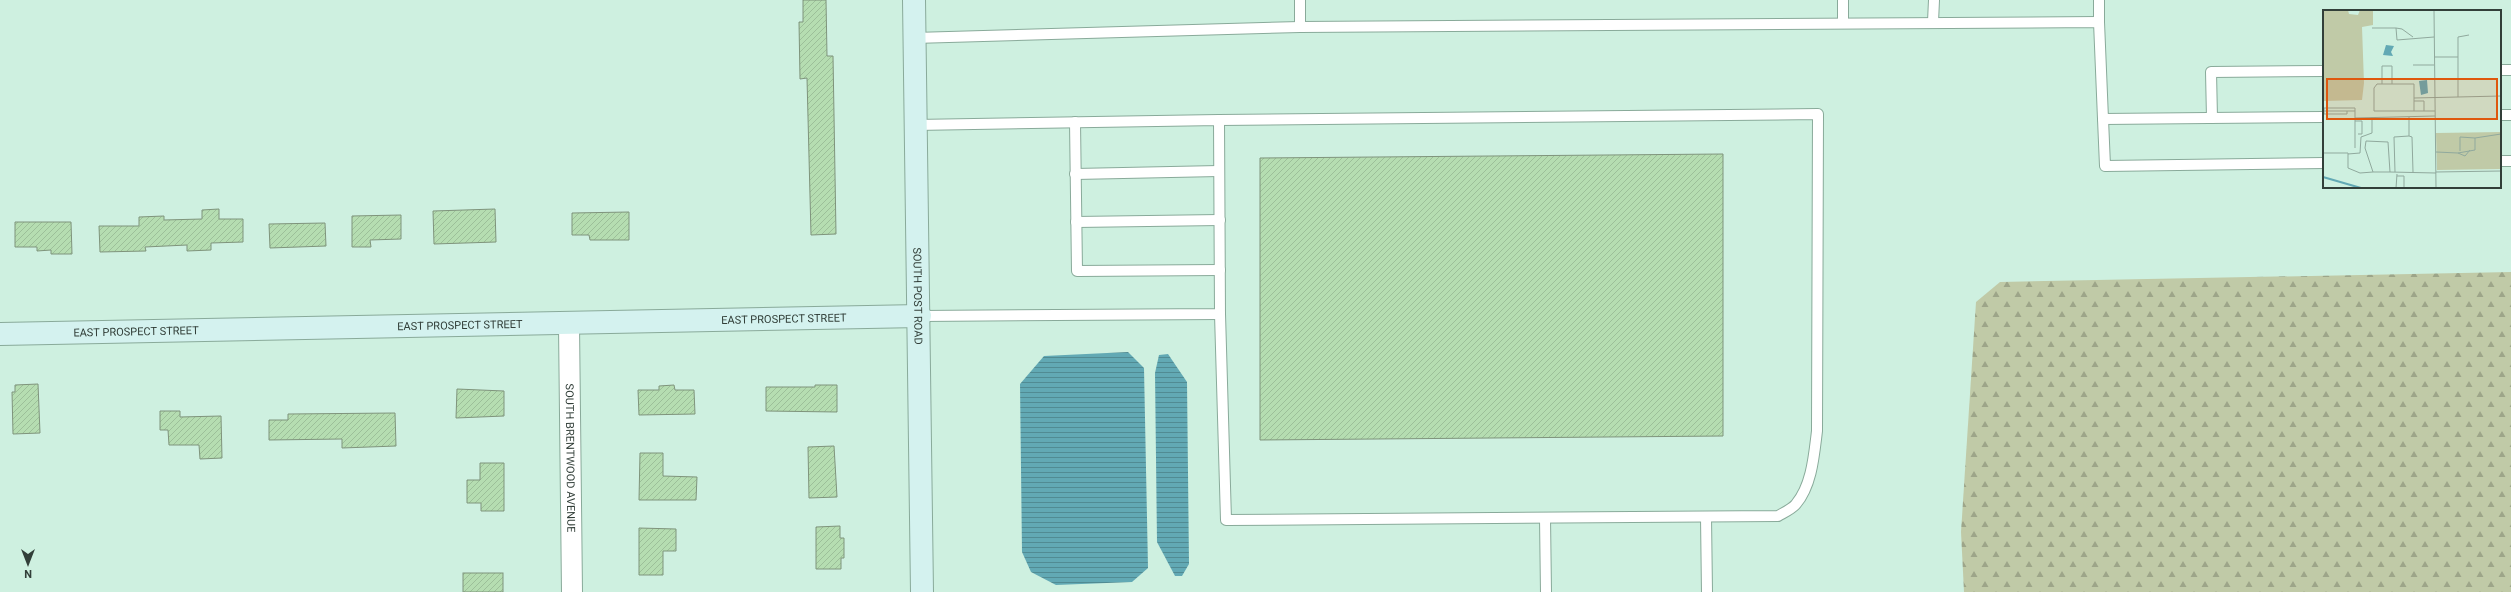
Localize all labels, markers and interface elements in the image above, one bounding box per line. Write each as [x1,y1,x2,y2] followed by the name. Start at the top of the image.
[2323,10,2501,188] inset map
[911,247,925,345] street label: SOUTH POST ROAD
[721,311,847,326] street label: EAST PROSPECT STREET
[397,317,523,333] street label: EAST PROSPECT STREET
[73,324,199,339] street label: EAST PROSPECT STREET
[563,384,578,532] street label: SOUTH BRENTWOOD AVENUE
[8,544,48,584] north arrow
[24,567,32,580] text: N

